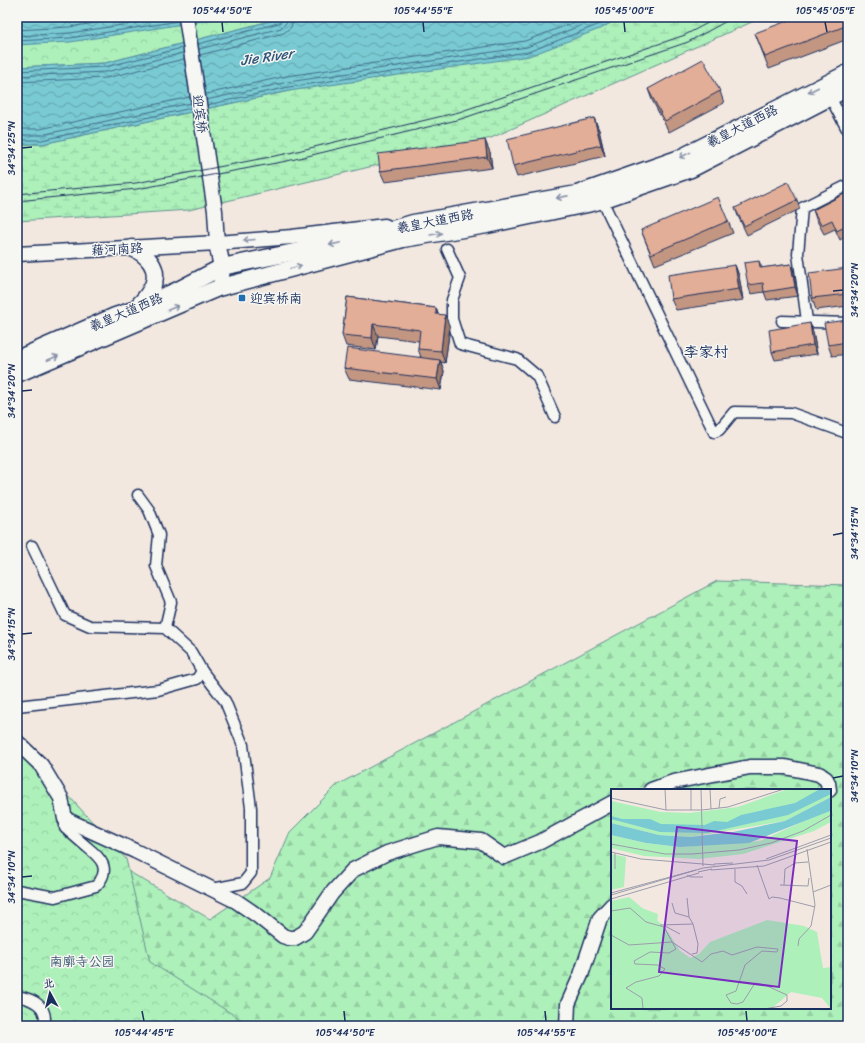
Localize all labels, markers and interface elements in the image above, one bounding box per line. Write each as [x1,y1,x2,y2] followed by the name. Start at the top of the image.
[192,2,253,20] text: 105°44'50"E
[393,2,454,20] text: 105°44'55"E
[594,2,655,20] text: 105°45'00"E
[795,2,856,20] text: 105°45'05"E
[239,40,298,73] water label: Jie River
[807,87,819,95] one-way arrow
[186,93,214,135] street label: 迎宾桥
[702,98,782,154] street label: 羲皇大道西路
[3,121,21,175] text: 34°34'25"N
[679,152,691,159] one-way arrow
[556,194,569,202] one-way arrow
[395,202,475,240] street label: 羲皇大道西路
[429,229,442,237] one-way arrow
[90,236,144,262] street label: 藉河南路
[243,237,256,244] one-way arrow
[329,240,342,248] one-way arrow
[289,263,302,271] one-way arrow
[846,263,864,317] text: 34°34'20"N
[86,286,166,338] street label: 羲皇大道西路
[250,287,302,310] place label: 迎宾桥南
[237,293,247,303] marker: 迎宾桥南
[166,304,178,311] one-way arrow
[683,339,729,365] district label: 李家村
[46,354,58,361] one-way arrow
[3,364,21,418] text: 34°34'20"N
[846,506,864,559] text: 34°34'15"N
[3,607,21,660] text: 34°34'15"N
[846,749,864,803] text: 34°34'10"N
[611,789,831,1009] inset map
[3,850,21,904] text: 34°34'10"N
[49,950,115,973] park label: 南廓寺公园
[30,973,70,1013] north arrow
[42,973,55,994] text: 北
[114,1024,175,1042] text: 105°44'45"E
[315,1024,376,1042] text: 105°44'50"E
[516,1024,577,1042] text: 105°44'55"E
[717,1024,778,1042] text: 105°45'00"E

